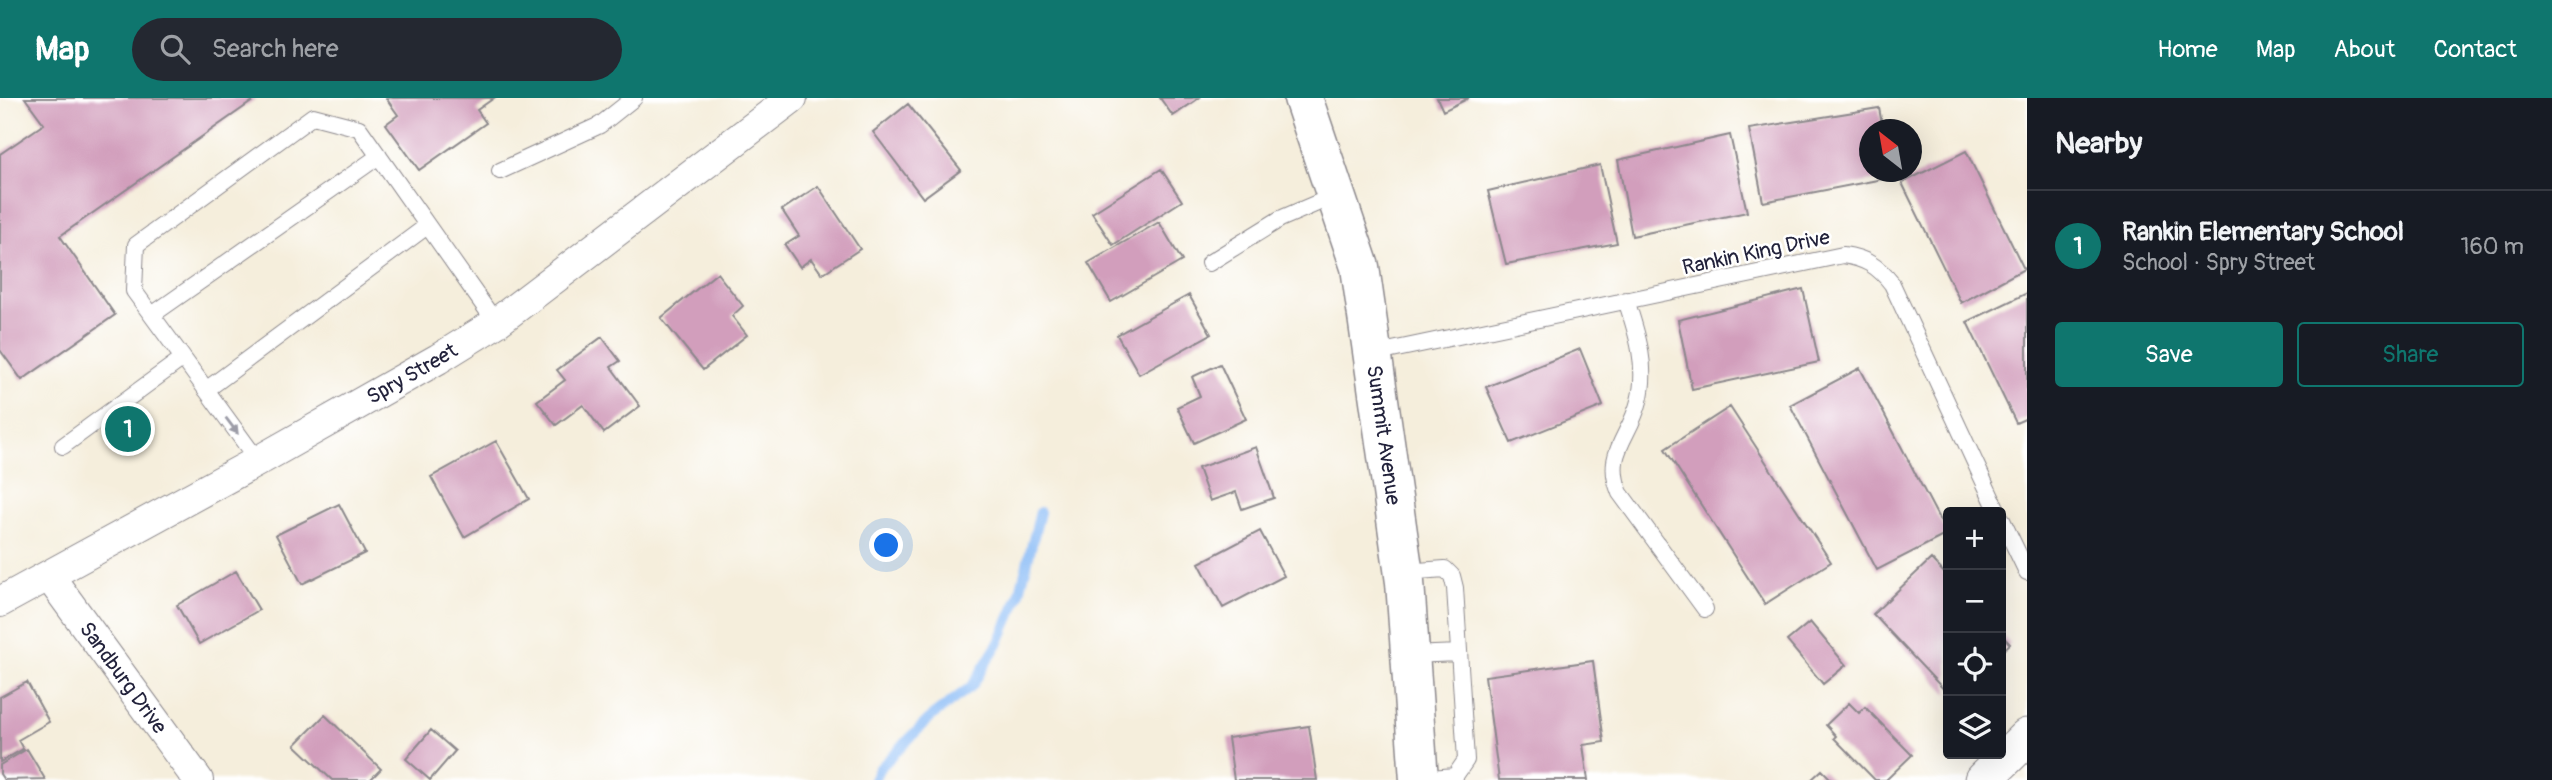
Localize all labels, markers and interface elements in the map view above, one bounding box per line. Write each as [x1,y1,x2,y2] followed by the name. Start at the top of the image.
[132,18,622,81] search box
[35,29,90,70] text: Map
[156,30,194,68] icon: search
[212,33,339,65] text: Search here
[2157,35,2218,64] text: Home
[2256,35,2296,64] text: Map
[2334,35,2396,64] text: About
[2434,35,2517,64] text: Contact
[1859,119,1922,182] north arrow
[2055,125,2142,162] text: Nearby
[2122,216,2404,248] text: Rankin Elementary School
[1680,224,1833,281] street label: Rankin King Drive
[2074,232,2083,261] text: 1
[2460,232,2524,261] text: 160 m
[2122,248,2315,277] text: School · Spry Street
[2055,322,2283,387] button: Save
[2297,322,2524,387] button: Share
[362,337,463,411] street label: Spry Street
[1360,363,1407,507] street label: Summit Avenue
[105,403,151,455] pin: 1
[225,417,239,435] one-way arrow
[1943,507,2006,759] map controls
[1943,507,2006,570] button: +
[869,528,903,562] your location
[1943,570,2006,633] button: −
[73,617,173,740] street label: Sandburg Drive
[1943,633,2006,696] button: locate
[1943,696,2006,759] button: layers

